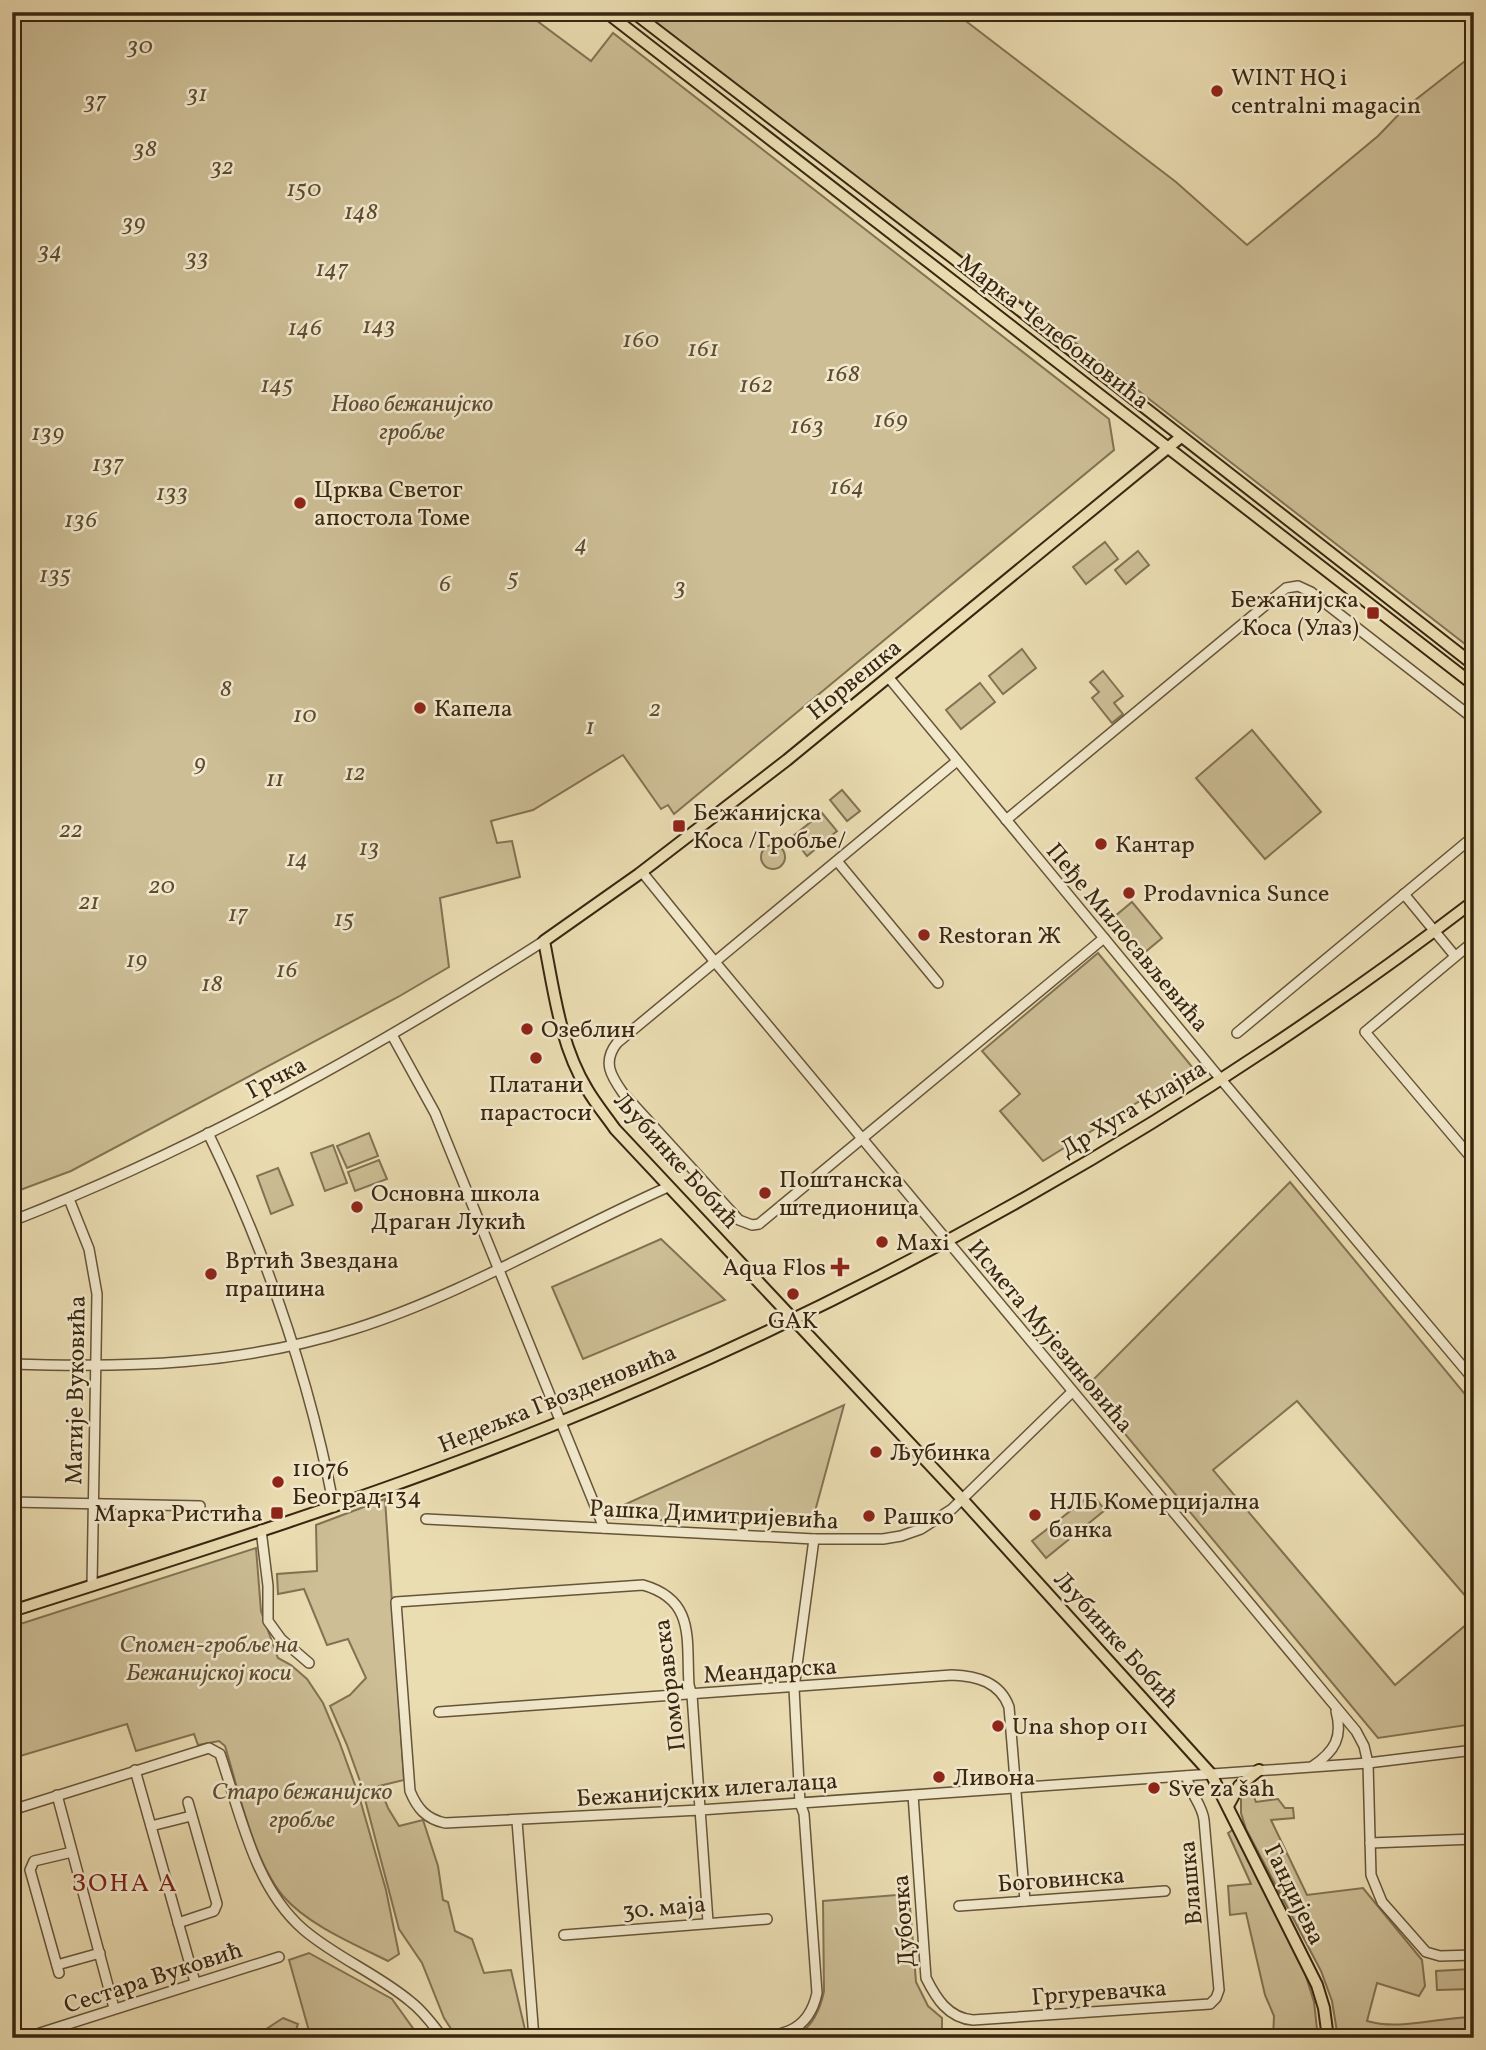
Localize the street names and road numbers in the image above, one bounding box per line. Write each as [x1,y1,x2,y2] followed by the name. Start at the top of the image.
[950,247,1156,418] street label: Марка Челебоновића
[801,632,910,729] street label: Норвешка
[1037,836,1216,1040] street label: Пеђе Милосављевића
[241,1049,313,1109] street label: Грчка
[1054,1053,1214,1167] street label: Др Хуга Клајна
[605,1085,746,1237] street label: Љубинке Бобић
[958,1233,1141,1441] street label: Исмета Мујезиновића
[58,1295,96,1485] street label: Матије Вуковића
[434,1336,682,1463] street label: Недељка Гвозденовића
[588,1492,840,1540] street label: Рашка Димитријевића
[1045,1564,1186,1716] street label: Љубинке Бобић
[646,1617,696,1753] street label: Поморавска
[702,1650,838,1694] street label: Меандарска
[575,1765,839,1817] street label: Бежанијских илегалаца
[1254,1838,1332,1951] street label: Гандијева
[1171,1839,1213,1926] street label: Влашка
[996,1860,1126,1902] street label: Боговинска
[885,1873,925,1968] street label: Дубочка
[621,1888,707,1930] street label: 30. маја
[60,1934,247,2024] street label: Сестара Вуковић
[1030,1972,1168,2016] street label: Гргуревачка

